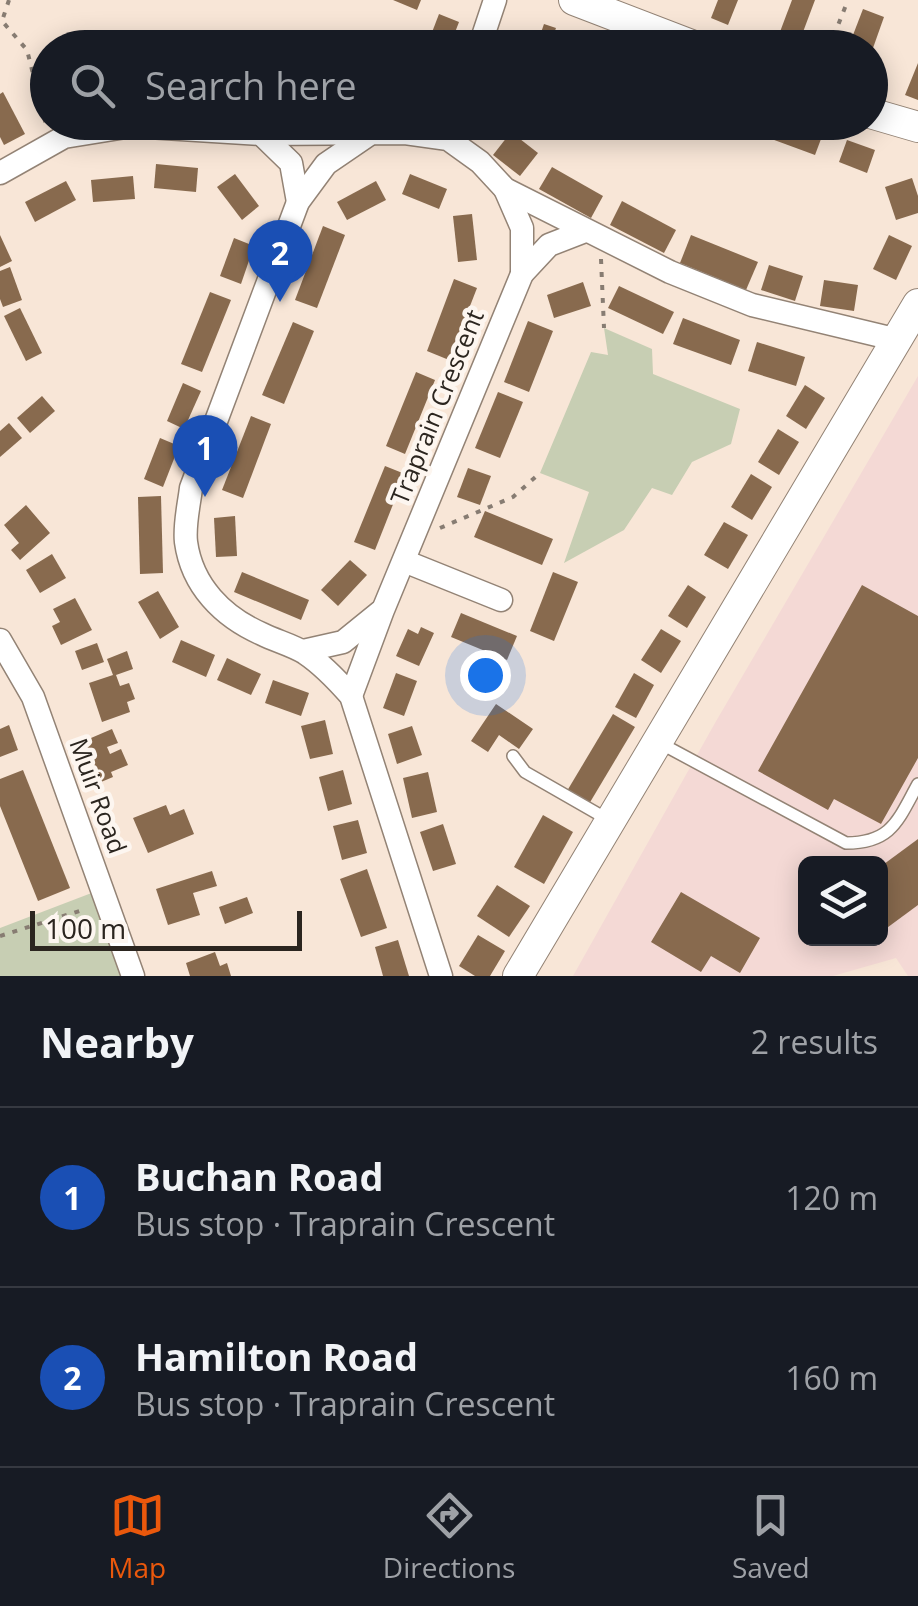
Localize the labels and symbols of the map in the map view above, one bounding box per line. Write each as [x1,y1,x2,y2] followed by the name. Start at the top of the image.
[248,220,312,302] pin: 2
[381,304,491,509] street label: Traprain Crescent
[172,414,238,497] pin: 1
[460,650,511,701] your location
[62,733,136,858] street label: Muir Road
[30,906,302,950] scale bar

